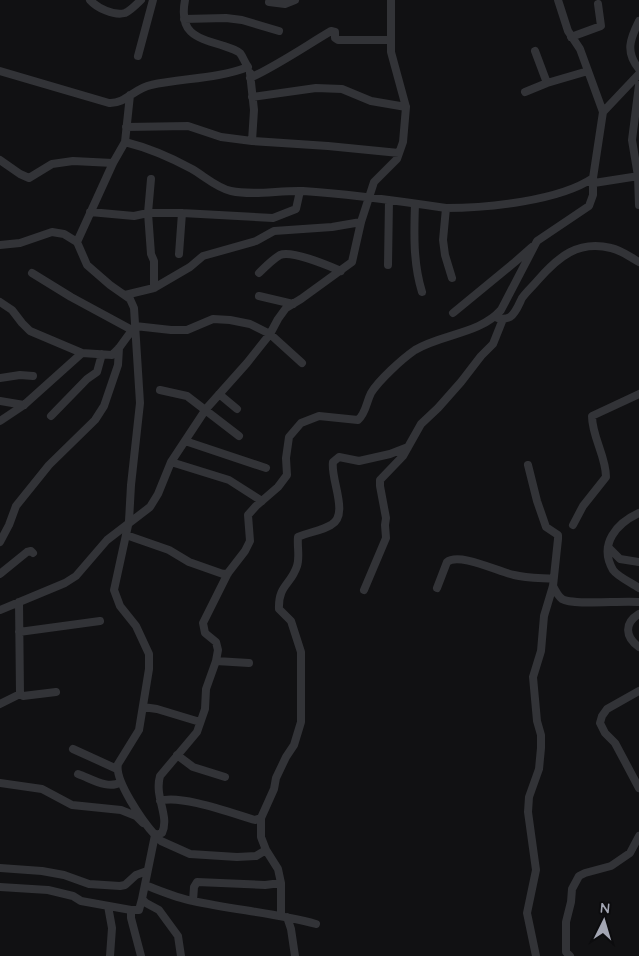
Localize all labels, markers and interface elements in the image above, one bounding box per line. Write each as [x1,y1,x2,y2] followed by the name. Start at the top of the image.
[579,896,629,946] north arrow
[599,899,611,917] text: N

